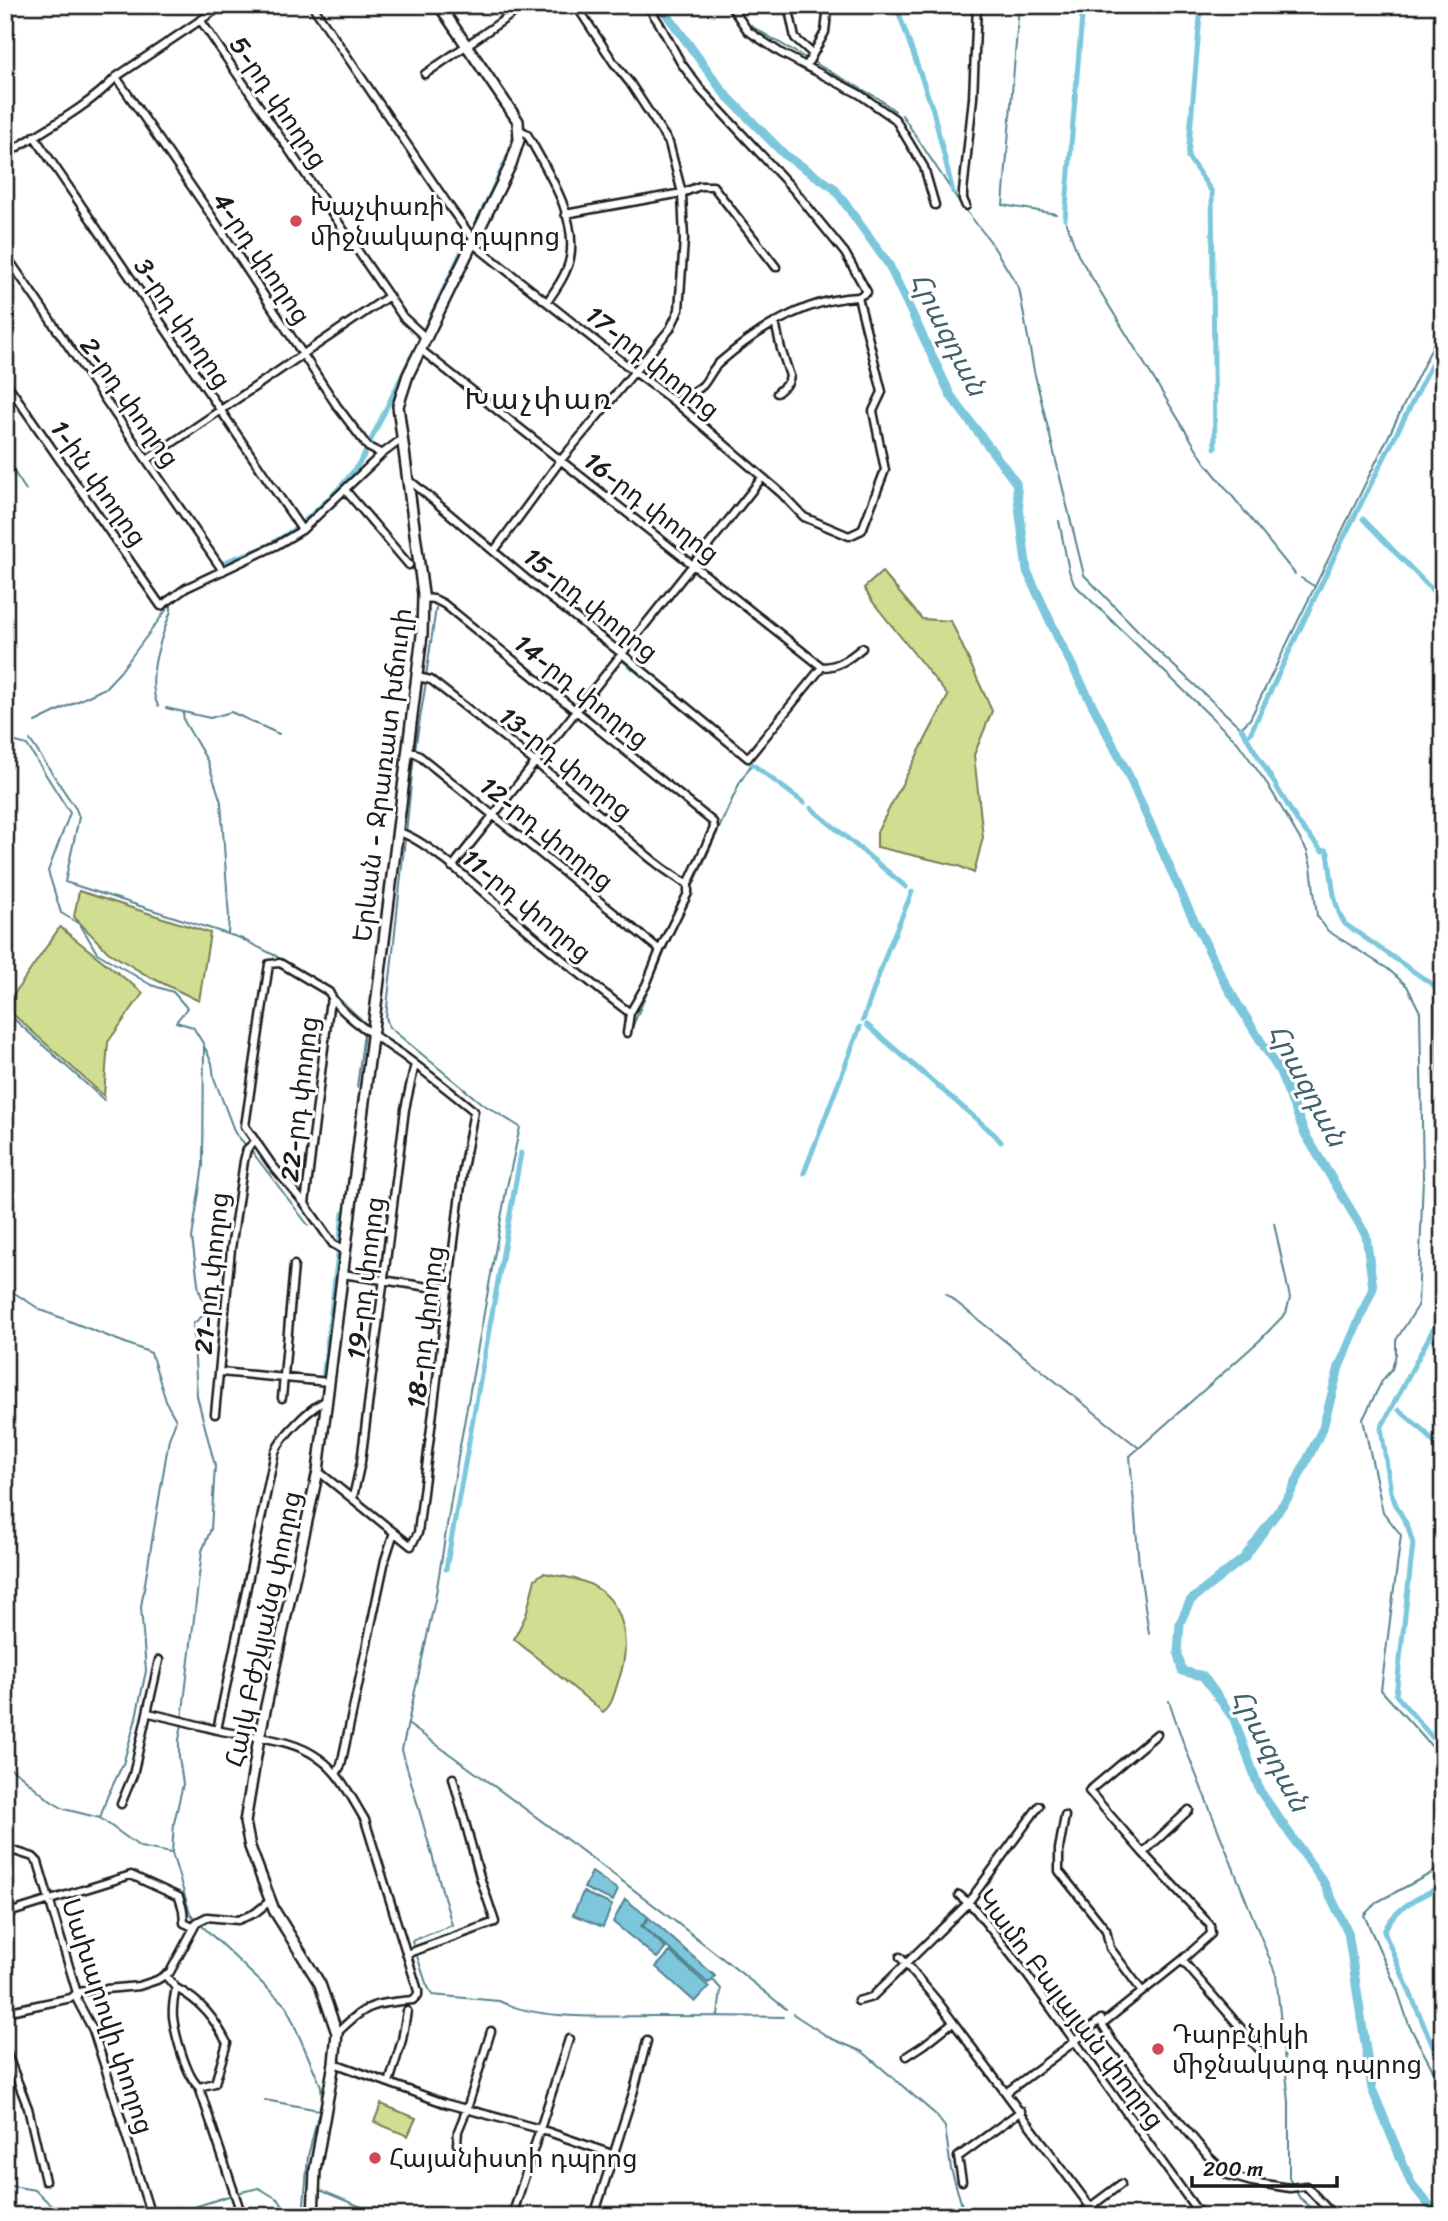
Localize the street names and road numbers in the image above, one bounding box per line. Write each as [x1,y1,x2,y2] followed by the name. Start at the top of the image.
[217,26,341,178] street label: 5-րդ փողոց
[200,182,324,334] street label: 4-րդ փողոց
[122,248,244,398] street label: 3-րդ փողոց
[575,293,731,431] street label: 17-րդ փողոց
[68,327,192,477] street label: 2-րդ փողոց
[38,410,160,556] street label: 1-ին փողոց
[574,439,730,575] street label: 16-րդ փողոց
[513,535,669,673] street label: 15-րդ փողոց
[339,605,425,945] street label: Երևան - Ջրառատ խճուղի
[504,621,660,761] street label: 14-րդ փողոց
[488,694,644,832] street label: 13-րդ փողոց
[469,764,625,902] street label: 12-րդ փողոց
[451,836,603,974] street label: 11-րդ փողոց
[266,1013,332,1185] street label: 22-րդ փողոց
[180,1190,242,1356] street label: 21-րդ փողոց
[332,1194,398,1362] street label: 19-րդ փողոց
[392,1243,458,1411] street label: 18-րդ փողոց
[211,1487,315,1771] street label: Հայկ Բժշկյանց փողոց
[965,1879,1177,2139] street label: Կամո Բալայան փողոց
[48,1892,168,2140] street label: Սախարովի փողոց

